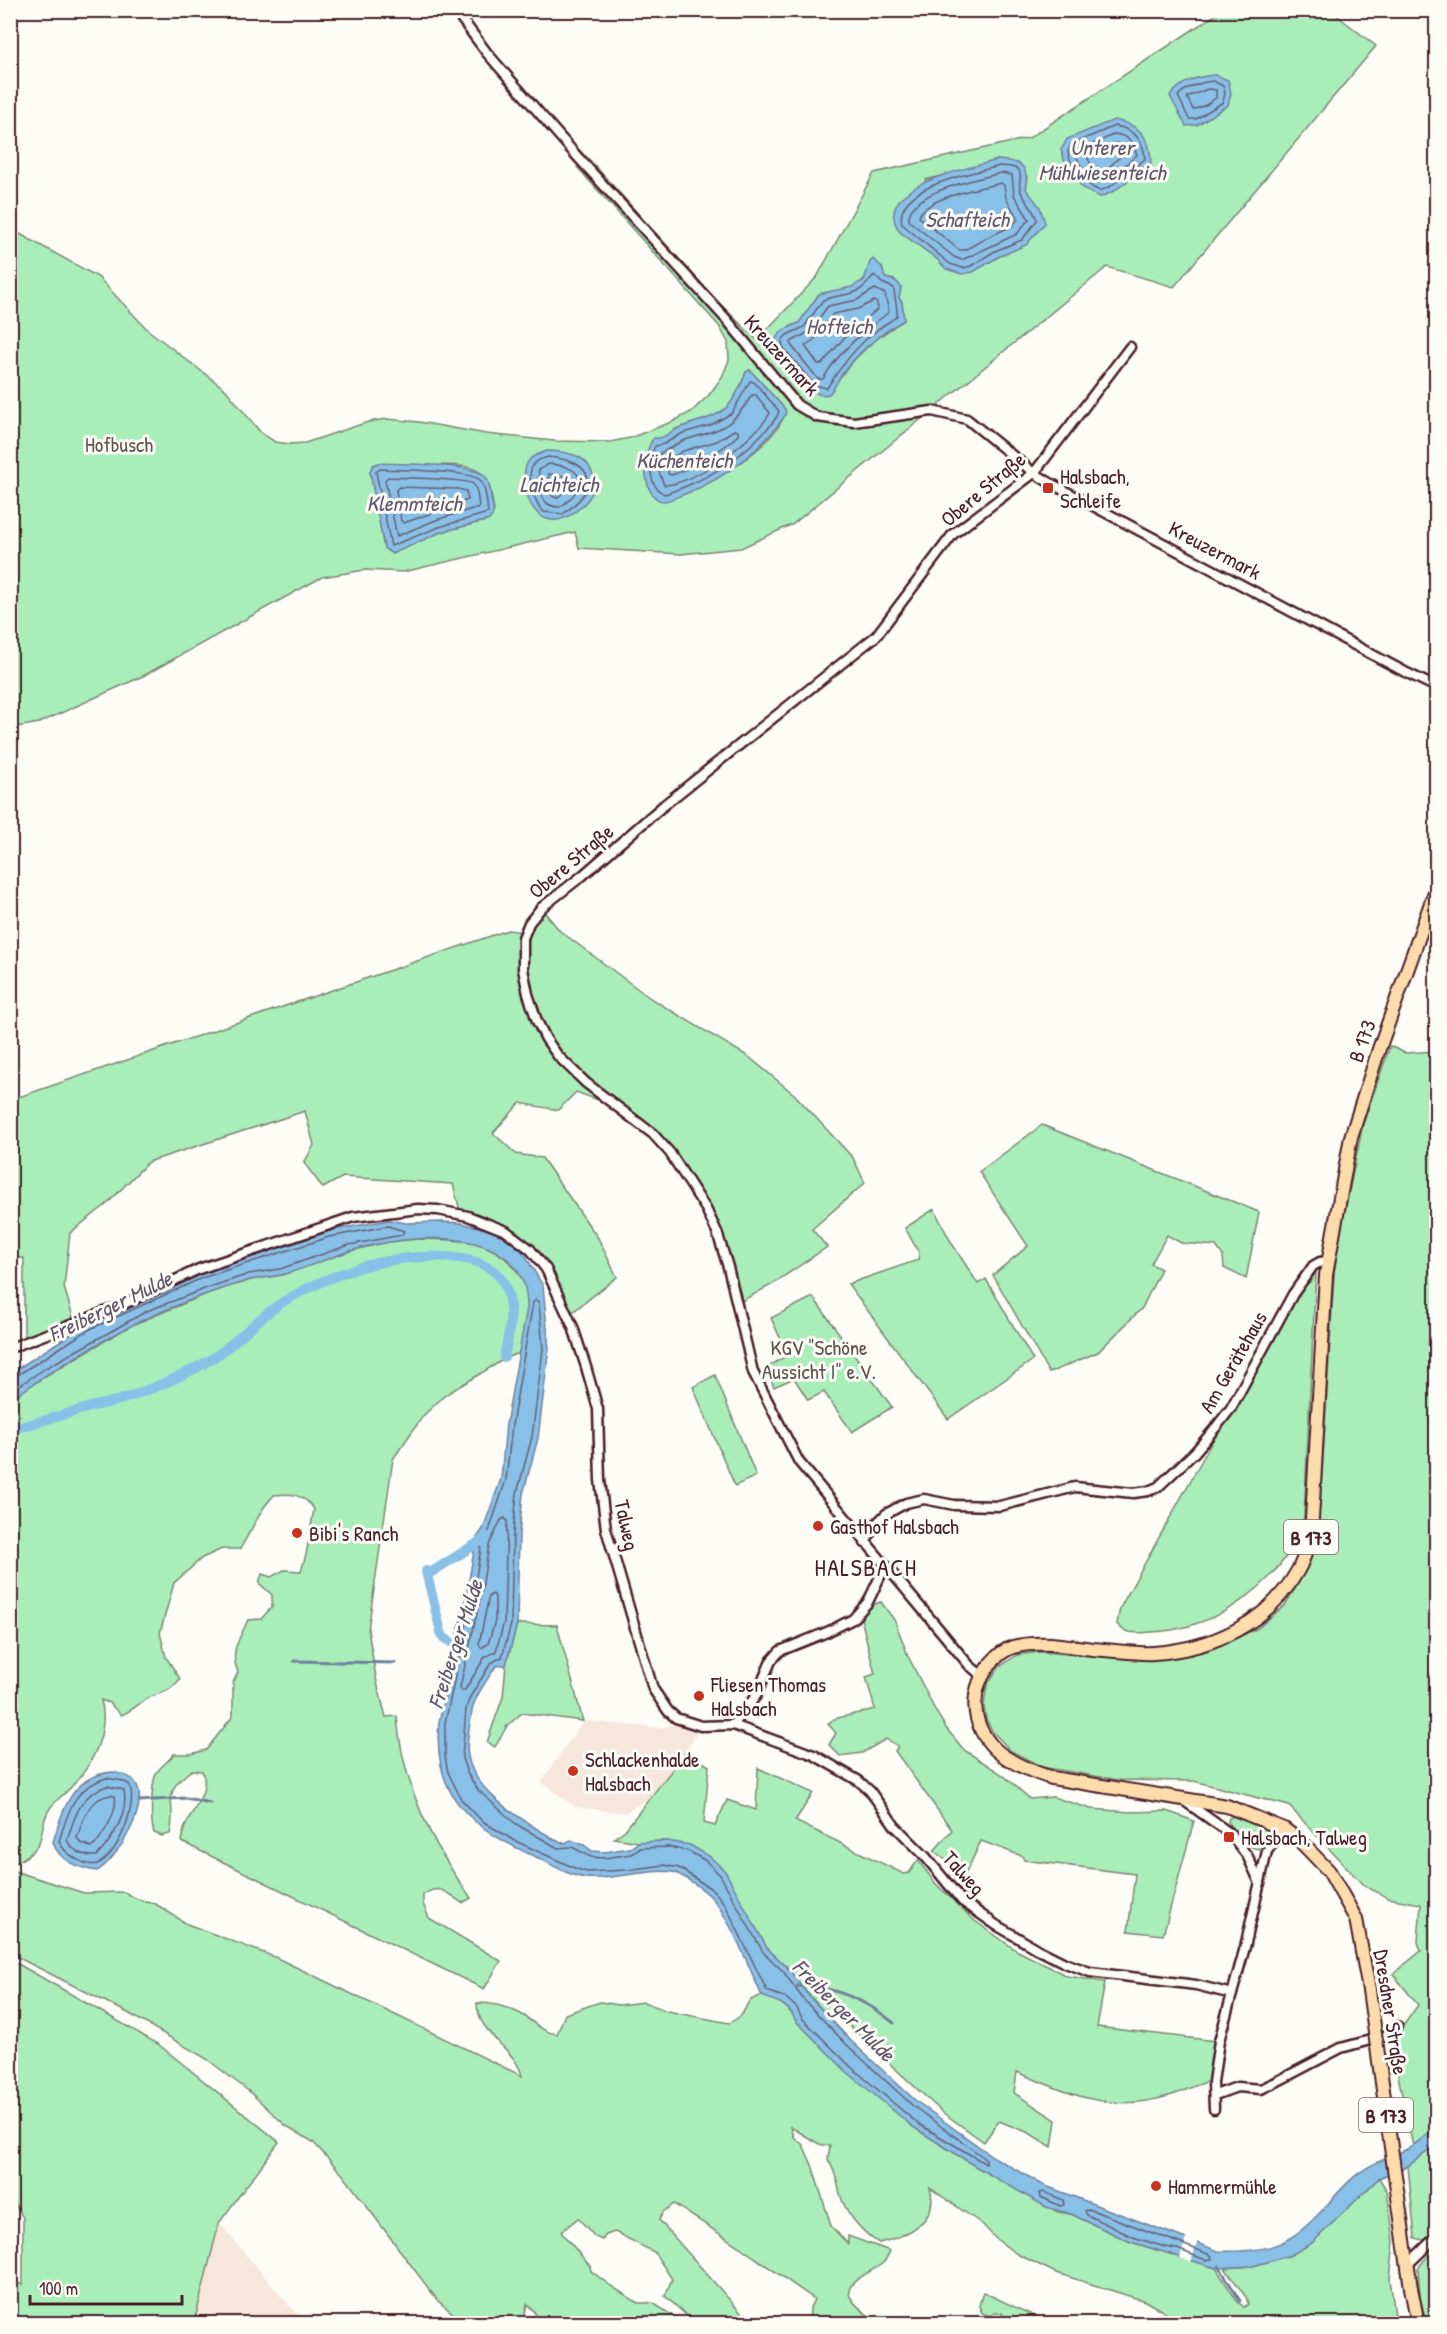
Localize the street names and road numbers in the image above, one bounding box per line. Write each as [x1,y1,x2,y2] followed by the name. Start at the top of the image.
[738,308,827,402] street label: Kreuzermark
[934,445,1032,533] street label: Obere Straße
[1164,514,1266,587] street label: Kreuzermark
[522,817,620,905] street label: Obere Straße
[1341,1016,1383,1066] street label: B 173
[1192,1306,1274,1418] street label: Am Gerätehaus
[608,1497,646,1553] street label: Talweg
[1284,1520,1338,1554] road number: B 173
[936,1844,992,1902] street label: Talweg
[1367,1947,1415,2077] street label: Dresdner Straße
[1359,2098,1413,2132] road number: B 173

